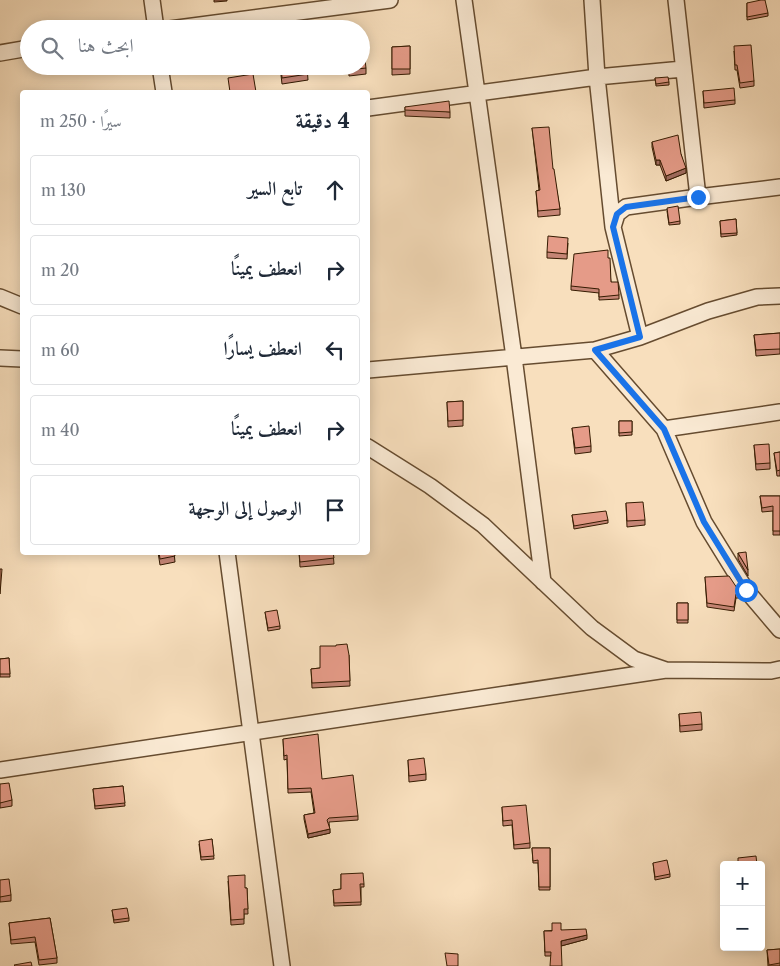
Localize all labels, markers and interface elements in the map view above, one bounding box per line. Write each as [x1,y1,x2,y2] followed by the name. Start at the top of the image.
[20,20,370,75] search box
[38,34,66,62] icon: search
[78,34,134,57] text: ابحث هنا
[296,108,350,133] text: 4 دقيقة
[40,111,122,131] text: سيرًا · 250 m
[321,176,349,204] icon: ahead
[248,177,302,200] text: تابع السير
[41,180,86,200] text: 130 m
[687,186,710,209] route end
[321,256,349,284] icon: right
[231,257,302,280] text: انعطف يمينًا
[41,260,80,280] text: 20 m
[321,336,349,364] icon: left
[223,337,302,360] text: انعطف يسارًا
[41,340,80,360] text: 60 m
[321,416,349,444] icon: right
[231,417,302,440] text: انعطف يمينًا
[41,420,80,440] text: 40 m
[321,496,349,524] icon: arrive
[188,497,302,520] text: الوصول إلى الوجهة
[735,579,758,602] route start
[720,861,765,951] map controls
[720,861,765,906] button: +
[720,906,765,951] button: −

